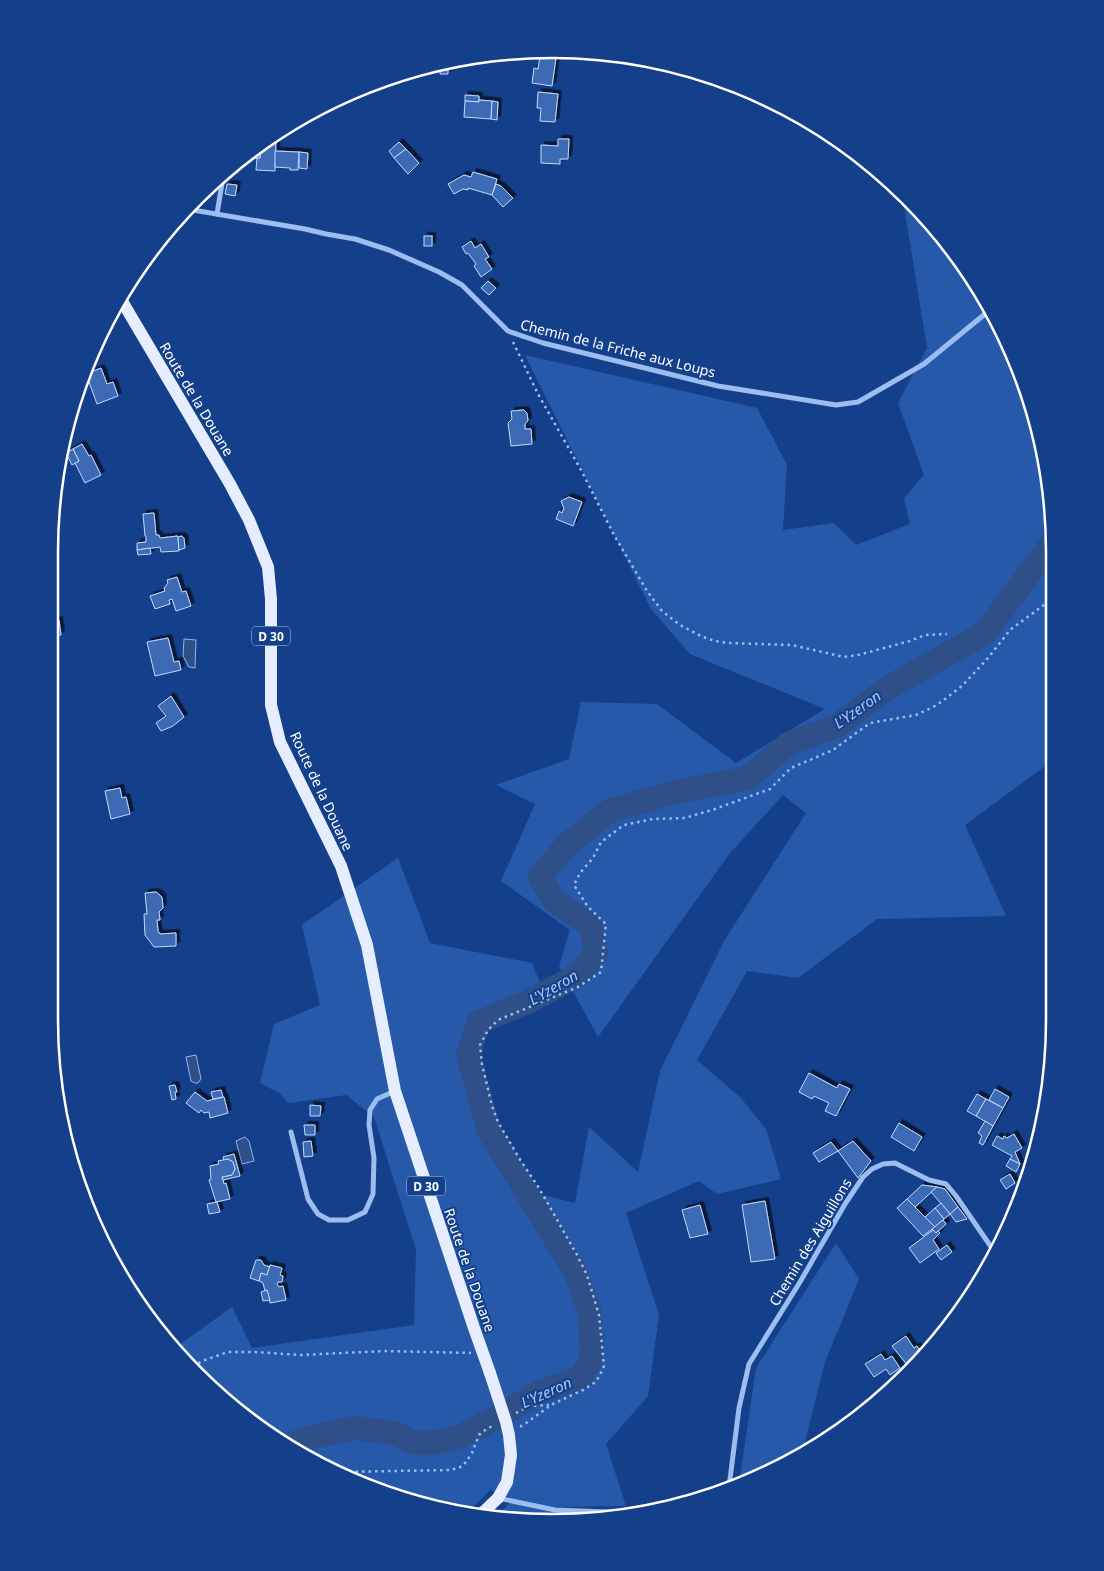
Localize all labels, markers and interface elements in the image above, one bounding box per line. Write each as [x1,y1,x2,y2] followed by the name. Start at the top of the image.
[518,315,718,382] street label: Chemin de la Friche aux Loups
[156,339,239,459] street label: Route de la Douane
[252,626,290,646] road number: D 30
[829,685,885,733] water label: L'Yzeron
[286,728,358,854] street label: Route de la Douane
[525,965,581,1009] water label: L'Yzeron
[764,1174,856,1309] street label: Chemin des Aiguillons
[407,1176,445,1196] road number: D 30
[440,1206,500,1334] street label: Route de la Douane
[517,1372,575,1412] water label: L'Yzeron

